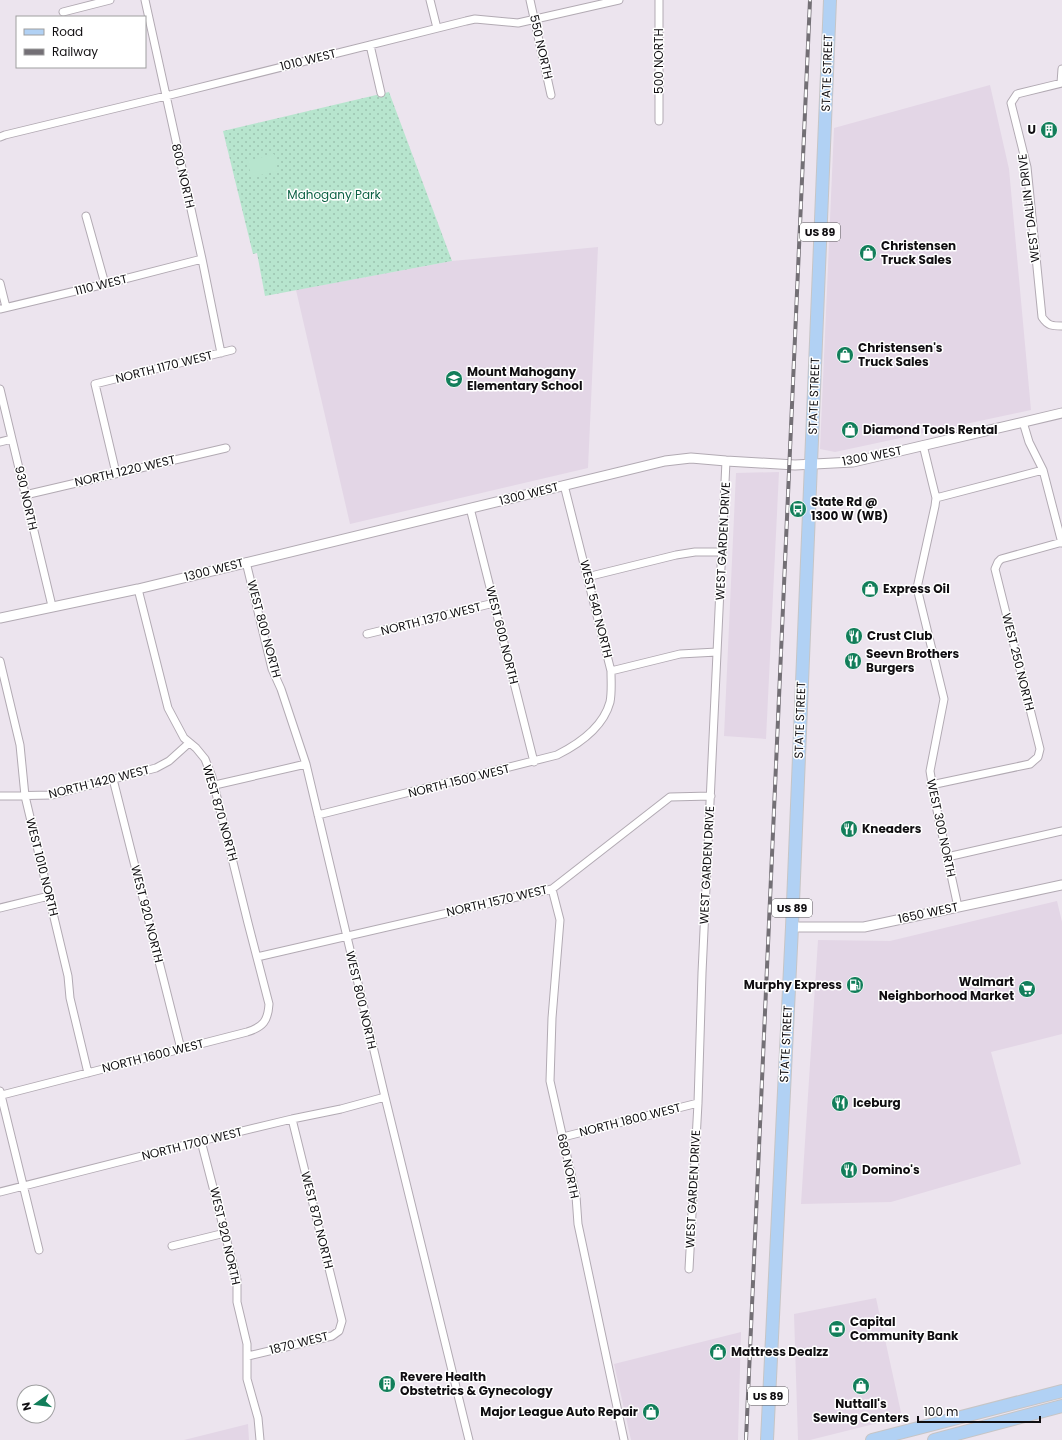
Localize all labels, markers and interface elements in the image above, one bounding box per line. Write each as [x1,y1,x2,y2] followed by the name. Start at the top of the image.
[526,13,557,81] street label: 550 NORTH
[16,16,146,68] legend
[52,23,83,40] text: Road
[650,28,667,94] street label: 500 NORTH
[817,34,836,112] street label: STATE STREET
[52,43,98,60] text: Railway
[278,44,338,75] street label: 1010 WEST
[1039,120,1059,140] building icon: U
[1028,121,1036,138] place label: U
[168,142,199,210] street label: 800 NORTH
[1013,153,1044,263] street label: WEST DALLIN DRIVE
[287,186,382,203] park label: Mahogany Park
[800,223,840,241] road number: US 89
[881,237,956,268] place label: Christensen Truck Sales
[858,243,878,263] shop icon: Christensen Truck Sales
[73,270,129,299] street label: 1110 WEST
[858,339,943,370] place label: Christensen's Truck Sales
[835,345,855,365] shop icon: Christensen's Truck Sales
[114,346,215,387] street label: NORTH 1170 WEST
[804,357,823,435] street label: STATE STREET
[467,363,582,394] place label: Mount Mahogany Elementary School
[444,369,464,389] school or university icon: Mount Mahogany Elementary School
[840,420,860,440] shop icon: Diamond Tools Rental
[863,421,998,438] place label: Diamond Tools Rental
[841,441,904,470] street label: 1300 WEST
[73,451,177,490] street label: NORTH 1220 WEST
[11,464,42,532] street label: 930 NORTH
[497,478,561,509] street label: 1300 WEST
[711,481,734,601] street label: WEST GARDEN DRIVE
[811,493,888,524] place label: State Rd @ 1300 W (WB)
[788,499,808,519] bus stop icon: State Rd @ 1300 W (WB)
[182,554,246,585] street label: 1300 WEST
[576,558,617,660] street label: WEST 540 NORTH
[243,578,286,680] street label: WEST 800 NORTH
[860,579,880,599] shop icon: Express Oil
[883,580,950,597] place label: Express Oil
[482,584,523,686] street label: WEST 600 NORTH
[379,598,483,639] street label: NORTH 1370 WEST
[998,611,1039,712] street label: WEST 250 NORTH
[844,626,864,646] restaurant icon: Crust Club
[867,627,932,644] place label: Crust Club
[866,645,959,676] place label: Seevn Brothers Burgers
[843,651,863,671] restaurant icon: Seevn Brothers Burgers
[790,681,809,759] street label: STATE STREET
[406,760,512,801] street label: NORTH 1500 WEST
[47,761,152,802] street label: NORTH 1420 WEST
[199,763,242,863] street label: WEST 870 NORTH
[923,777,960,879] street label: WEST 300 NORTH
[695,805,718,925] street label: WEST GARDEN DRIVE
[22,816,63,918] street label: WEST 1010 NORTH
[839,819,859,839] restaurant icon: Kneaders
[862,820,922,837] place label: Kneaders
[127,863,168,964] street label: WEST 920 NORTH
[445,881,550,920] street label: NORTH 1570 WEST
[896,898,960,927] street label: 1650 WEST
[772,899,812,917] road number: US 89
[342,949,381,1051] street label: WEST 800 NORTH
[879,973,1014,1004] place label: Walmart Neighborhood Market
[845,975,865,995] fuel station icon: Murphy Express
[744,976,842,993] place label: Murphy Express
[1017,979,1037,999] supermarket icon: Walmart Neighborhood Market
[775,1005,796,1083] street label: STATE STREET
[100,1035,206,1076] street label: NORTH 1600 WEST
[830,1093,850,1113] restaurant icon: Iceburg
[853,1094,901,1111] place label: Iceburg
[577,1099,683,1140] street label: NORTH 1800 WEST
[140,1123,245,1164] street label: NORTH 1700 WEST
[681,1129,704,1249] street label: WEST GARDEN DRIVE
[553,1132,584,1200] street label: 680 NORTH
[839,1160,859,1180] restaurant icon: Domino's
[862,1161,920,1178] place label: Domino's
[297,1170,338,1270] street label: WEST 870 NORTH
[206,1185,245,1286] street label: WEST 920 NORTH
[850,1313,959,1344] place label: Capital Community Bank
[827,1319,847,1339] bank icon: Capital Community Bank
[268,1327,331,1358] street label: 1870 WEST
[708,1342,728,1362] shop icon: Mattress Dealzz
[731,1343,828,1360] place label: Mattress Dealzz
[400,1368,553,1399] place label: Revere Health Obstetrics & Gynecology
[377,1374,397,1394] building icon: Revere Health Obstetrics & Gynecology
[851,1376,871,1396] shop icon: Nuttall's Sewing Centers
[16,1384,56,1424] north arrow
[748,1387,788,1405] road number: US 89
[813,1395,909,1426] place label: Nuttall's Sewing Centers
[918,1398,1040,1424] scale bar
[18,1400,35,1412] text: N
[641,1402,661,1422] shop icon: Major League Auto Repair
[480,1403,638,1420] place label: Major League Auto Repair
[924,1403,958,1420] text: 100 m

